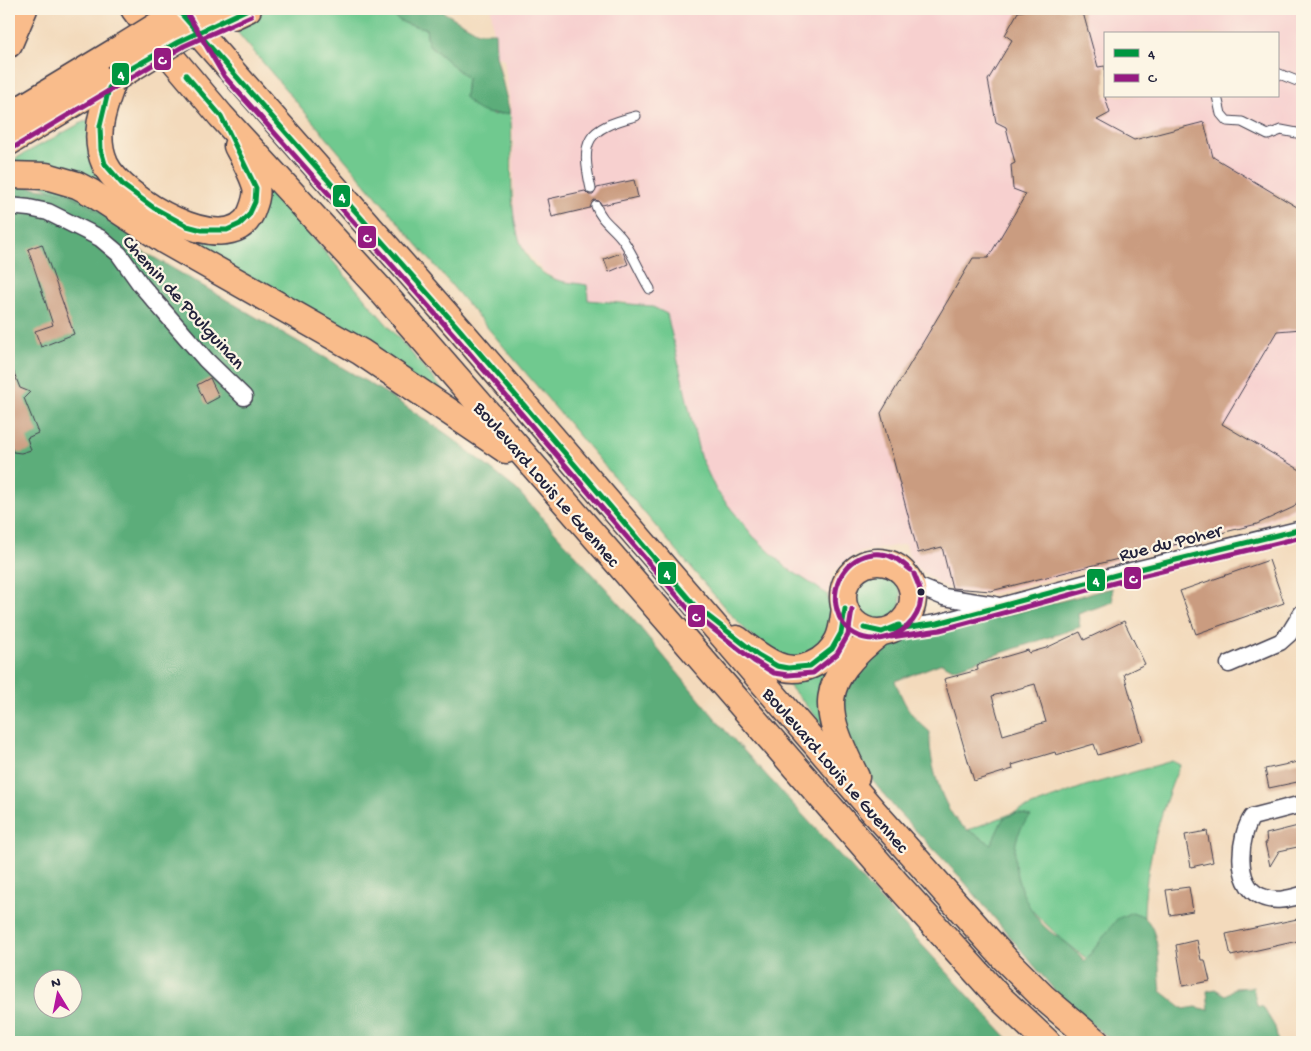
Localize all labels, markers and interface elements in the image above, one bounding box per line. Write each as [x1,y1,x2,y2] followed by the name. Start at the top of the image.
[1104,32,1278,98] legend
[1148,46,1155,64] text: 4
[153,47,172,71] line badge: C
[157,53,167,70] text: C
[111,62,130,86] line badge: 4
[117,68,125,85] text: 4
[1148,70,1157,88] text: C
[332,184,351,208] line badge: 4
[338,190,346,207] text: 4
[357,225,377,249] line badge: C
[116,231,249,375] street label: Chemin de Poulguinan
[362,231,372,248] text: C
[467,397,624,573] street label: Boulevard Louis Le Guennec
[1117,520,1227,568] street label: Rue du Poher
[657,561,677,585] line badge: 4
[1123,566,1142,590] line badge: C
[663,567,671,584] text: 4
[1086,568,1106,592] line badge: 4
[1128,572,1138,589] text: C
[1092,574,1100,591] text: 4
[916,587,926,597] unlabelled marker
[687,604,706,628] line badge: C
[691,610,701,627] text: C
[756,683,913,859] street label: Boulevard Louis Le Guennec
[32,968,82,1018] north arrow
[50,974,62,993] text: N

